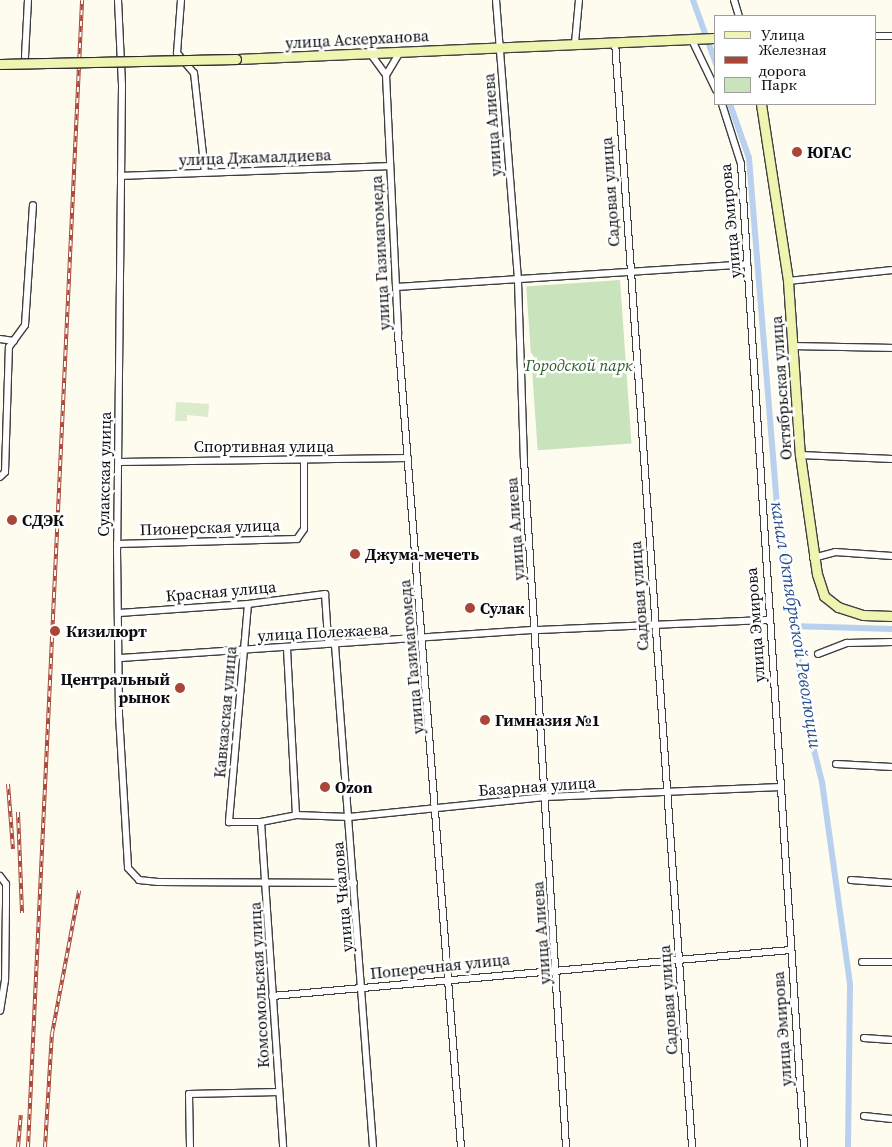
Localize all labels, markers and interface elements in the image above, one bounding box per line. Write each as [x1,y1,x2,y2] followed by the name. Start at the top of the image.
[714,15,877,105] legend
[761,24,805,45] text: Улица
[285,26,429,52] street label: улица Аскерханова
[758,39,827,81] text: Железная дорога
[479,73,505,177] street label: улица Алиева
[761,74,797,95] text: Парк
[597,137,623,247] street label: Садовая улица
[807,142,851,162] place label: ЮГАС
[178,145,332,169] street label: улица Джамалдиева
[791,146,803,158] marker: ЮГАС
[715,163,745,279] street label: улица Эмирова
[366,175,394,331] street label: улица Газимагомеда
[766,315,796,461] street label: Октябрьская улица
[525,355,633,375] park label: Городской парк
[93,411,115,537] street label: Сулакская улица
[194,436,334,456] street label: Спортивная улица
[502,477,528,581] street label: улица Алиева
[766,500,826,750] water label: канал Октябрьской Революции
[22,510,64,530] place label: СДЭК
[6,514,18,526] marker: СДЭК
[139,515,281,539] street label: Пионерская улица
[626,541,652,651] street label: Садовая улица
[365,544,479,564] place label: Джума-мечеть
[349,548,361,560] marker: Джума-мечеть
[741,567,769,683] street label: улица Эмирова
[165,577,277,605] street label: Красная улица
[395,579,427,735] street label: улица Газимагомеда
[480,598,524,618] place label: Сулак
[464,602,476,614] marker: Сулак
[257,619,389,645] street label: улица Полежаева
[66,621,147,641] place label: Кизилюрт
[48,624,62,638] marker: Кизилюрт
[210,645,240,779] street label: Кавказская улица
[61,669,170,707] place label: Центральный рынок
[174,682,186,694] marker: Центральный рынок
[495,710,600,730] place label: Гимназия №1
[479,714,491,726] marker: Гимназия №1
[478,772,596,800] street label: Базарная улица
[335,777,373,797] place label: Ozon
[319,781,331,793] marker: Ozon
[328,841,356,953] street label: улица Чкалова
[528,881,554,985] street label: улица Алиева
[245,901,273,1069] street label: Комсомольская улица
[655,945,681,1055] street label: Садовая улица
[369,949,511,983] street label: Поперечная улица
[768,971,796,1087] street label: улица Эмирова

